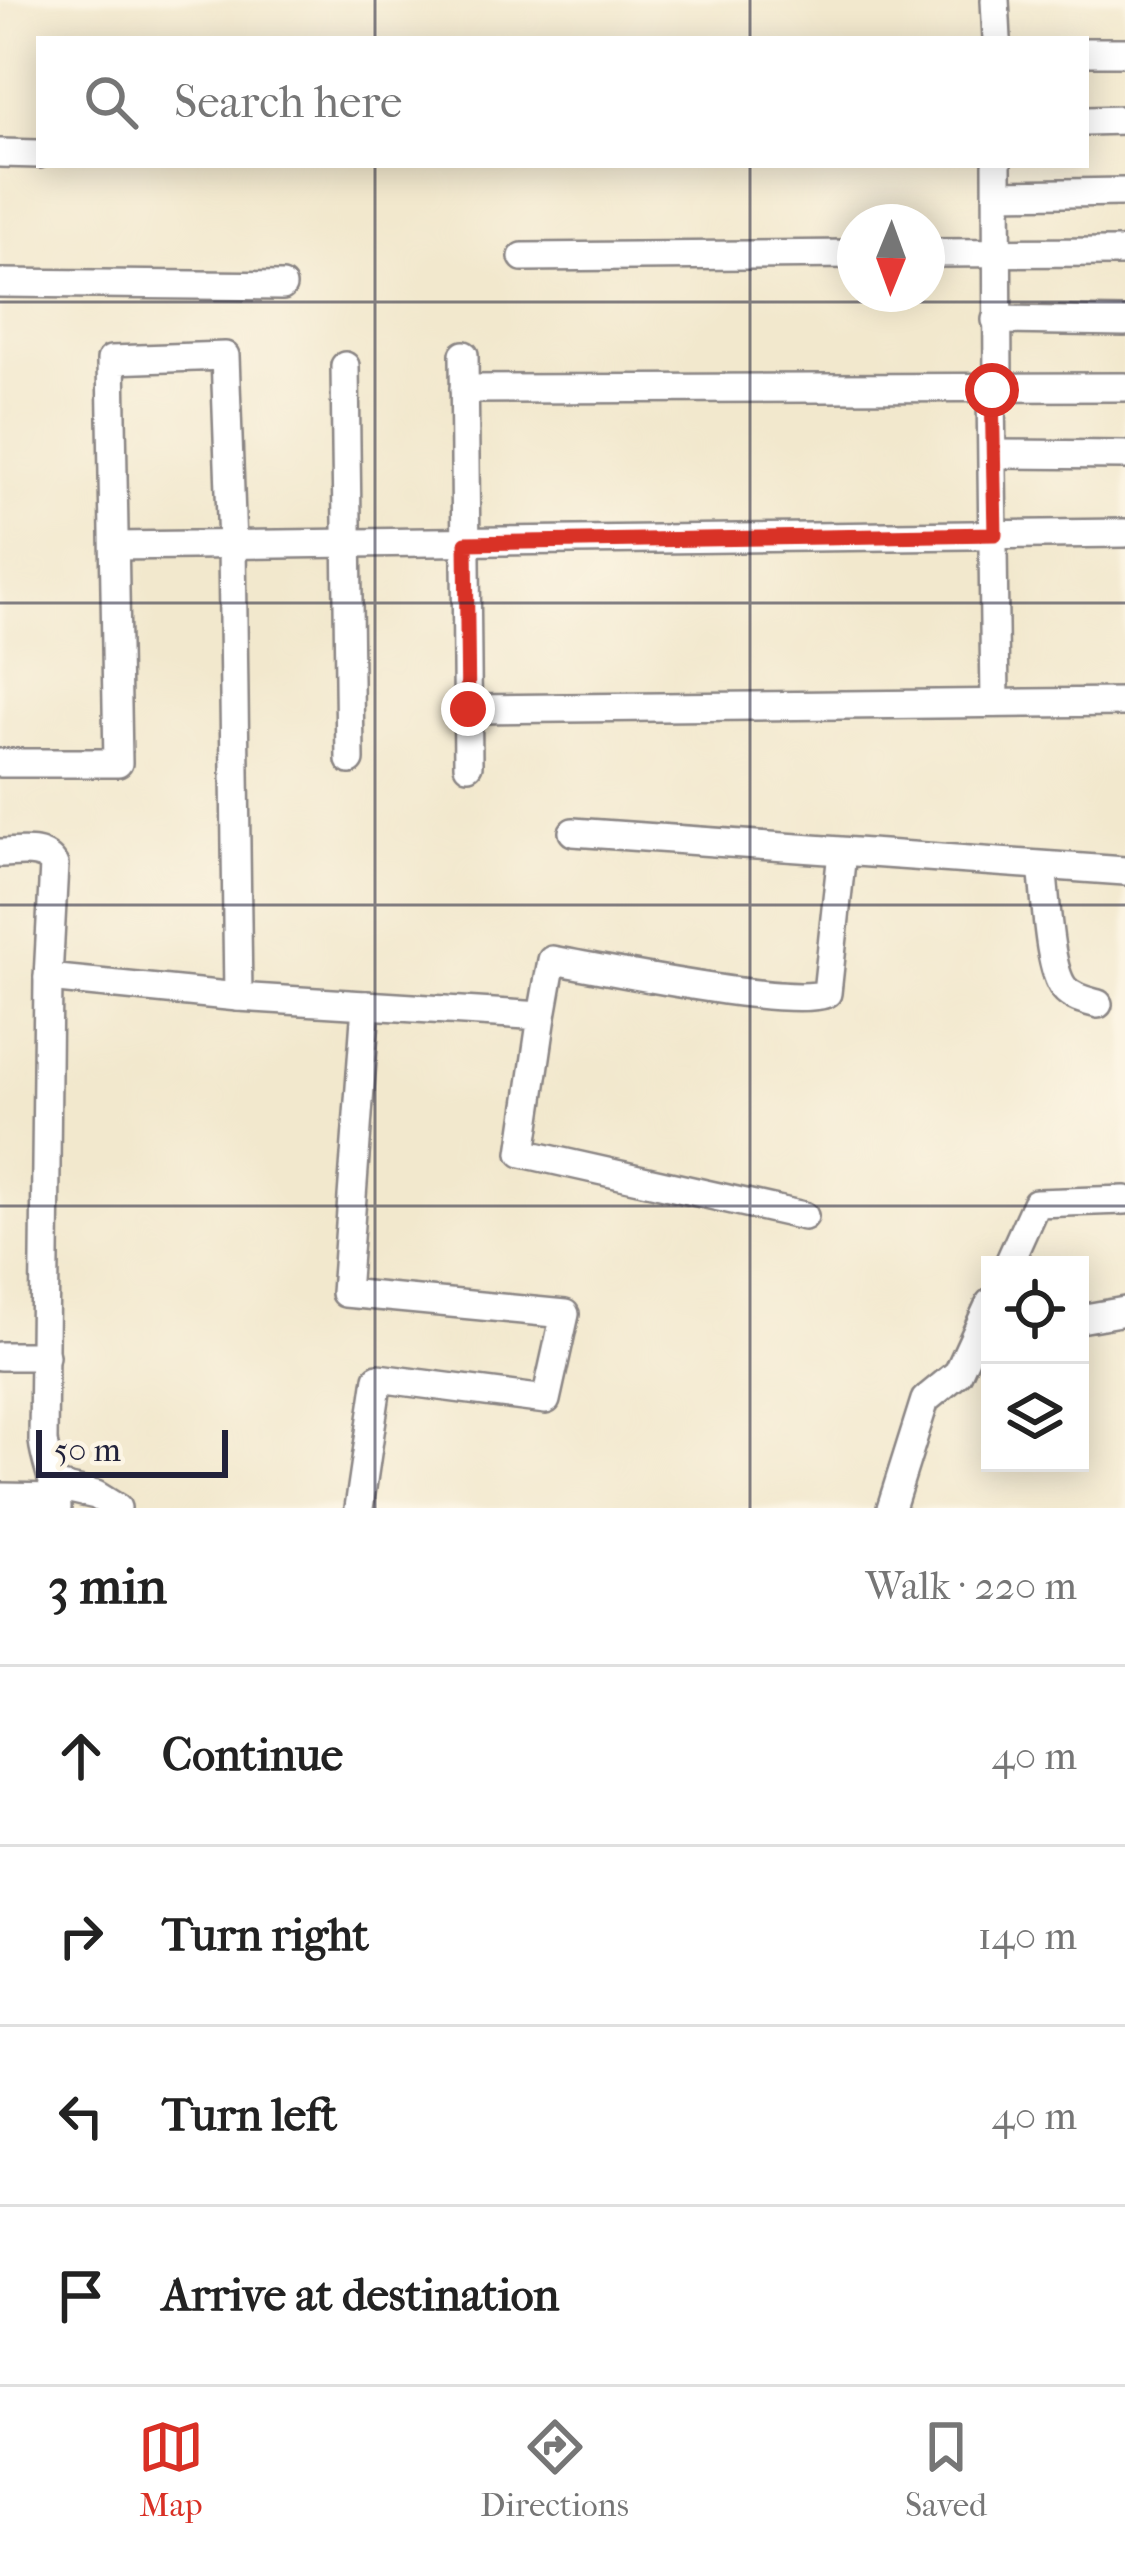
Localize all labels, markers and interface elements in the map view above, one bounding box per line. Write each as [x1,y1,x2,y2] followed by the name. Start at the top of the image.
[36,36,1089,168] search box
[78,69,144,135] icon: search
[174,76,402,129] text: Search here
[837,204,945,312] north arrow
[965,363,1019,417] route start
[441,682,495,736] route end
[981,1256,1089,1472] map controls
[981,1256,1089,1364] button: locate
[981,1364,1089,1472] button: layers
[36,1424,228,1477] scale bar
[54,1431,121,1470] text: 50 m
[48,1556,167,1616] text: 3 min
[865,1563,1077,1609] text: Walk · 220 m
[48,1723,114,1789] icon: ahead
[162,1729,343,1782] text: Continue
[992,1733,1077,1779] text: 40 m
[48,1903,114,1969] icon: right
[162,1909,369,1962] text: Turn right
[978,1913,1077,1959] text: 140 m
[48,2083,114,2149] icon: left
[162,2089,337,2142] text: Turn left
[992,2093,1077,2139] text: 40 m
[48,2263,114,2329] icon: arrive
[162,2269,559,2322] text: Arrive at destination
[138,2414,204,2525] tab: Map
[480,2414,629,2525] tab: Directions
[905,2414,987,2525] tab: Saved

